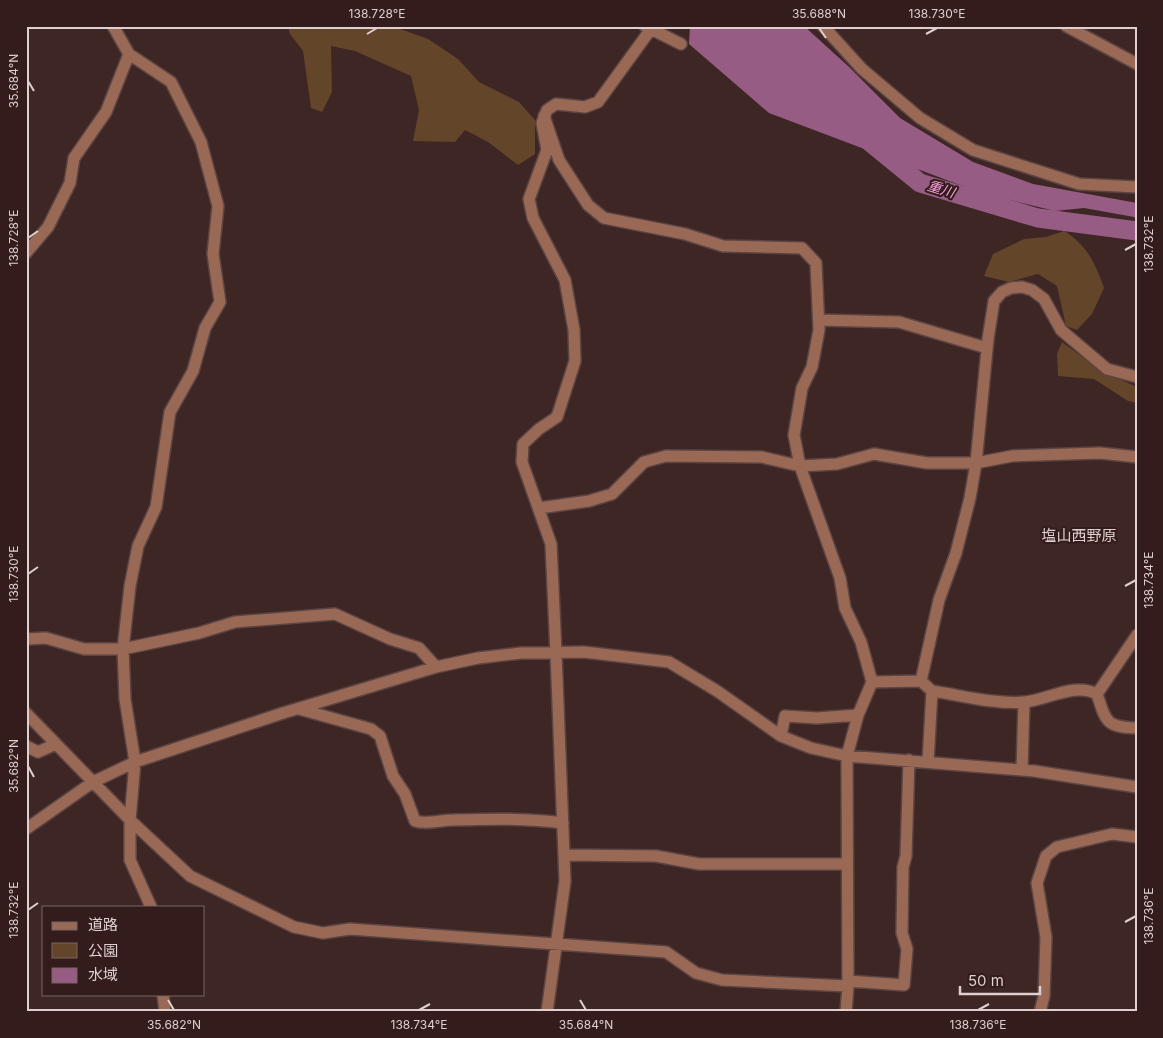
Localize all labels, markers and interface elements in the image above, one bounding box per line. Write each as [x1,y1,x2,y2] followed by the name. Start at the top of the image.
[349,6,405,21] text: 138.728°E
[792,6,846,21] text: 35.688°N
[909,6,966,21] text: 138.730°E
[6,54,21,108] text: 35.684°N
[925,176,959,201] water label: 重川
[6,210,21,266] text: 138.728°E
[1141,216,1156,272] text: 138.732°E
[1041,526,1117,545] district label: 塩山西野原
[6,546,21,603] text: 138.730°E
[1141,552,1156,608] text: 138.734°E
[6,739,21,793] text: 35.682°N
[6,882,21,938] text: 138.732°E
[1141,888,1156,944] text: 138.736°E
[42,906,205,996] legend
[88,915,118,934] text: 道路
[88,941,118,960] text: 公園
[960,963,1040,995] scale bar
[88,965,118,984] text: 水域
[968,971,1004,990] text: 50 m
[147,1017,201,1032] text: 35.682°N
[391,1017,447,1032] text: 138.734°E
[559,1017,613,1032] text: 35.684°N
[950,1017,1006,1032] text: 138.736°E

